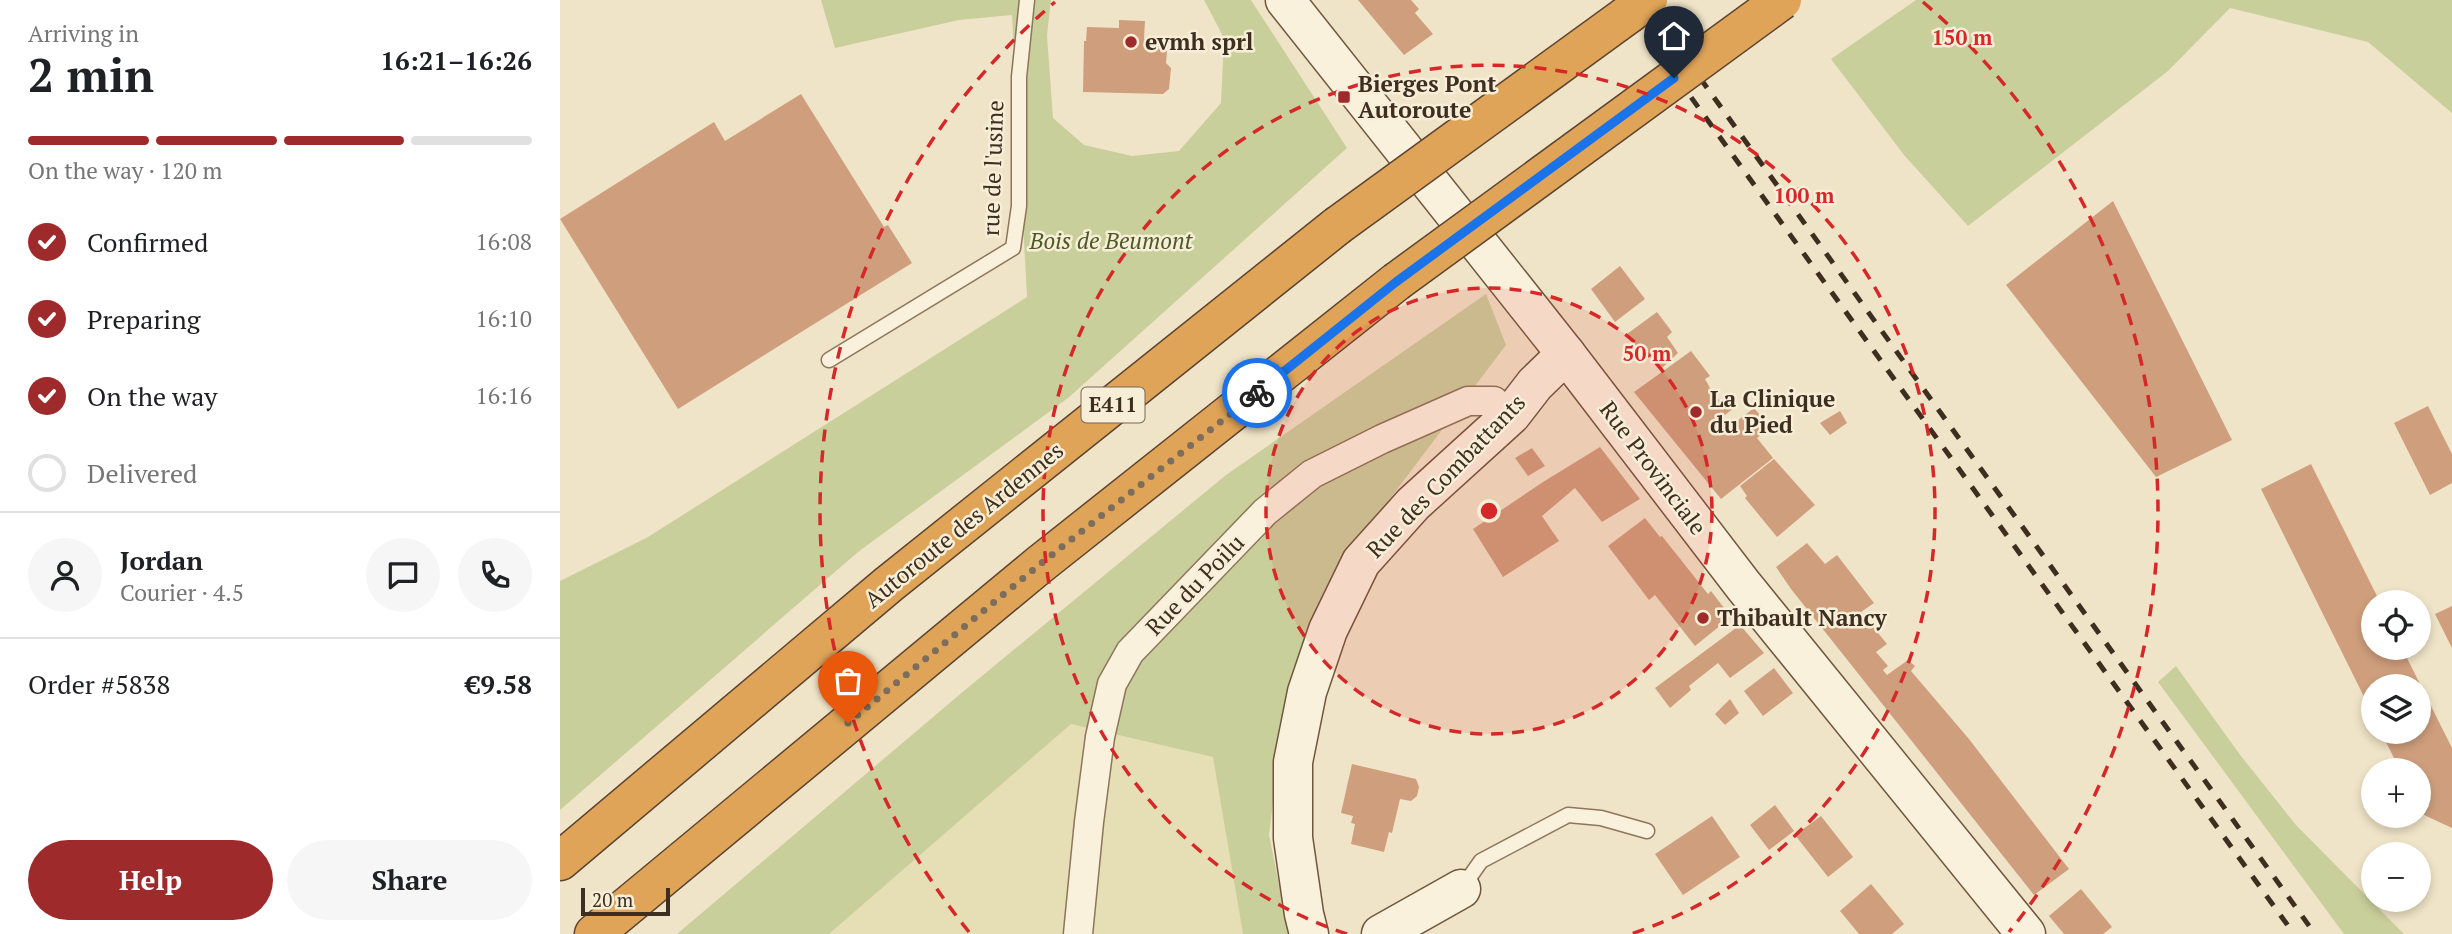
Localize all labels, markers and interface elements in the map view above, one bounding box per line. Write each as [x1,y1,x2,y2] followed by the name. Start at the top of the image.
[1644,6,1704,78] pin
[1655,17,1693,55] icon: home
[28,18,139,49] text: Arriving in
[1932,23,1993,51] text: 150 m
[1145,26,1254,57] place label: evmh sprl
[1123,34,1139,50] marker: evmh sprl
[380,43,532,77] text: 16:21–16:26
[28,44,154,105] text: 2 min
[1358,68,1496,125] place label: Bierges Pont Autoroute
[1336,89,1352,105] marker: Bierges Pont Autoroute
[975,100,1010,236] street label: rue de l'usine
[28,155,222,186] text: On the way · 120 m
[1774,181,1835,209] text: 100 m
[28,223,66,261] icon: check
[87,225,208,259] text: Confirmed
[1029,225,1194,256] park label: Bois de Beumont
[475,226,532,257] text: 16:08
[28,300,66,338] icon: check
[87,302,200,336] text: Preparing
[475,303,532,334] text: 16:10
[1623,339,1672,367] text: 50 m
[1222,358,1292,428] courier
[1238,374,1276,412] icon: bike
[28,377,66,415] icon: check
[87,379,218,413] text: On the way
[475,380,532,411] text: 16:16
[1710,383,1835,440] place label: La Clinique du Pied
[1359,387,1532,564] street label: Rue des Combattants
[1082,388,1144,422] road number: E411
[1593,395,1714,541] street label: Rue Provinciale
[1688,404,1704,420] marker: La Clinique du Pied
[858,435,1070,615] street label: Autoroute des Ardennes
[87,456,197,490] text: Delivered
[1477,499,1501,523] centre of rings
[1139,527,1251,642] street label: Rue du Poilu
[28,538,102,612] button: person
[366,538,440,612] button: chat
[458,538,532,612] button: phone
[120,543,203,577] text: Jordan
[120,577,244,608] text: Courier · 4.5
[2361,590,2431,912] map controls
[2361,590,2431,660] button: locate
[1717,602,1888,633] place label: Thibault Nancy
[1695,610,1711,626] marker: Thibault Nancy
[818,651,878,723] pin
[829,662,867,700] icon: bag
[28,667,170,701] text: Order #5838
[466,667,532,701] text: €9.58
[2361,674,2431,744] button: layers
[2361,758,2431,828] button: +
[28,840,273,920] button: Help
[287,840,532,920] button: Share
[2361,842,2431,912] button: −
[581,885,670,917] scale bar
[592,887,633,912] text: 20 m

